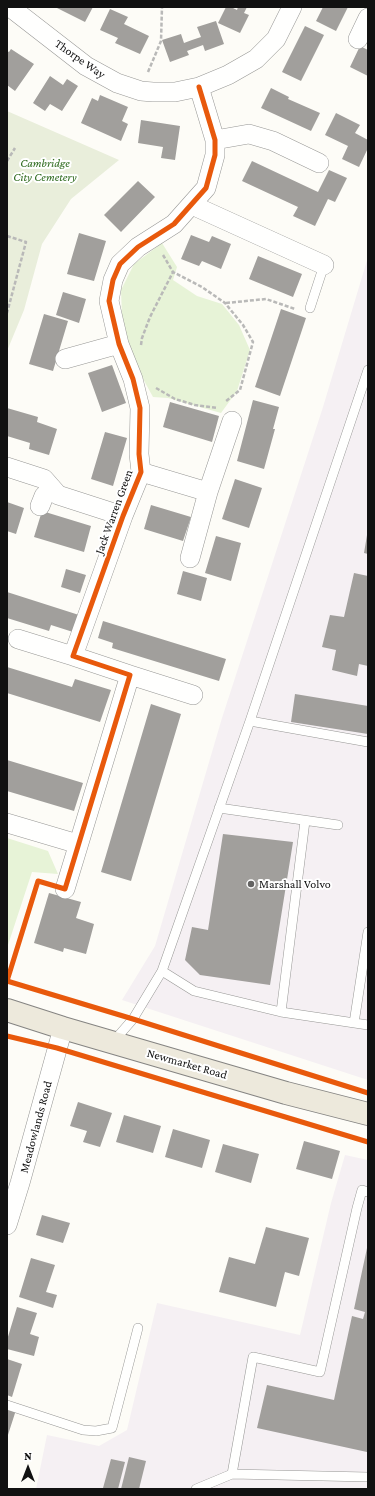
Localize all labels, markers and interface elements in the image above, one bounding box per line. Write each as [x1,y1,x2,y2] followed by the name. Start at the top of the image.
[52,36,108,82] street label: Thorpe Way
[13,156,77,184] park label: Cambridge City Cemetery
[92,468,136,556] street label: Jack Warren Green
[259,877,331,891] place label: Marshall Volvo
[246,879,256,889] marker: Marshall Volvo
[145,1046,229,1082] street label: Newmarket Road
[17,1079,55,1175] street label: Meadowlands Road
[8,1448,48,1488] north arrow
[24,1450,32,1462] text: N

